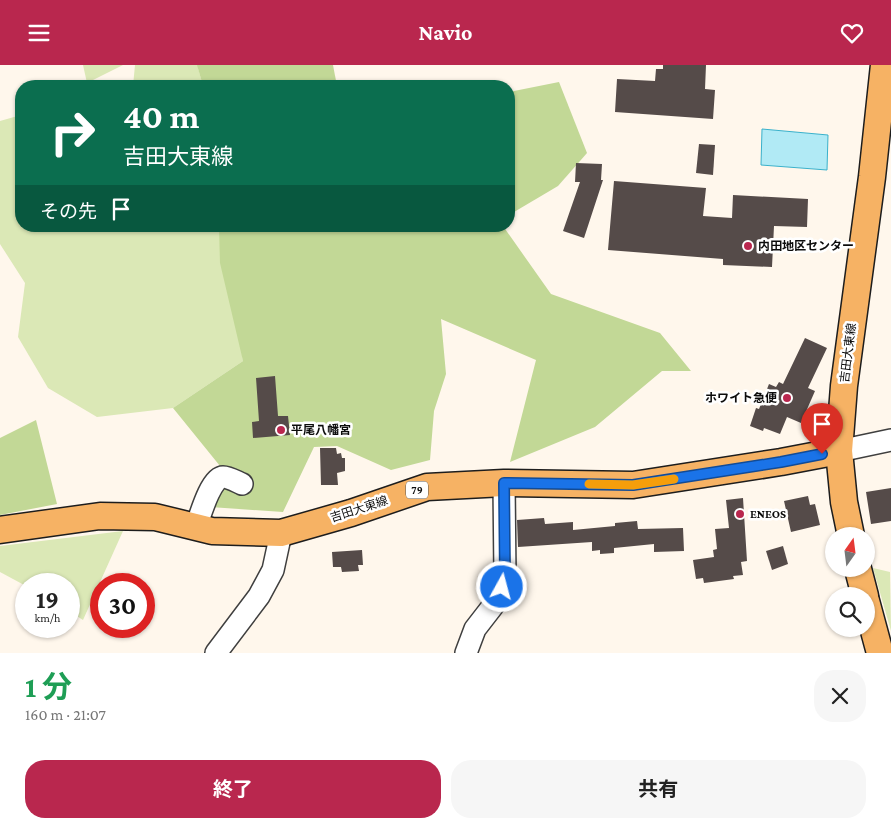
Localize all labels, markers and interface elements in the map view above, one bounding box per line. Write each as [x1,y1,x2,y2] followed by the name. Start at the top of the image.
[25,19,53,47] icon: menu
[838,19,866,47] icon: heart
[418,20,473,45] text: Navio
[123,97,200,136] text: 40 m
[40,100,105,165] icon: right
[123,144,233,169] text: 吉田大東線
[107,195,135,223] icon: arrive
[40,201,97,222] text: その先
[758,239,854,253] place label: 内田地区センター
[742,240,754,252] marker: 内田地区センター
[837,322,859,384] street label: 吉田大東線
[705,391,777,405] place label: ホワイト急便
[781,392,793,404] marker: ホワイト急便
[801,403,843,454] pin
[808,410,836,438] icon: arrive
[291,423,351,437] place label: 平尾八幡宮
[275,424,287,436] marker: 平尾八幡宮
[406,481,428,499] road number: 79
[328,493,390,525] street label: 吉田大東線
[750,507,786,521] place label: ENEOS
[734,508,746,520] marker: ENEOS
[825,527,875,577] north arrow
[825,527,875,637] map controls
[475,560,527,612] position arrow
[90,573,155,638] speed limit sign: 30
[36,586,59,613] text: 19
[825,587,875,637] button: search
[35,611,60,625] text: km/h
[25,670,72,703] text: 1 分
[814,670,866,722] button: close
[25,706,106,723] text: 160 m · 21:07
[25,760,441,818] button: 終了
[451,760,866,818] button: 共有

